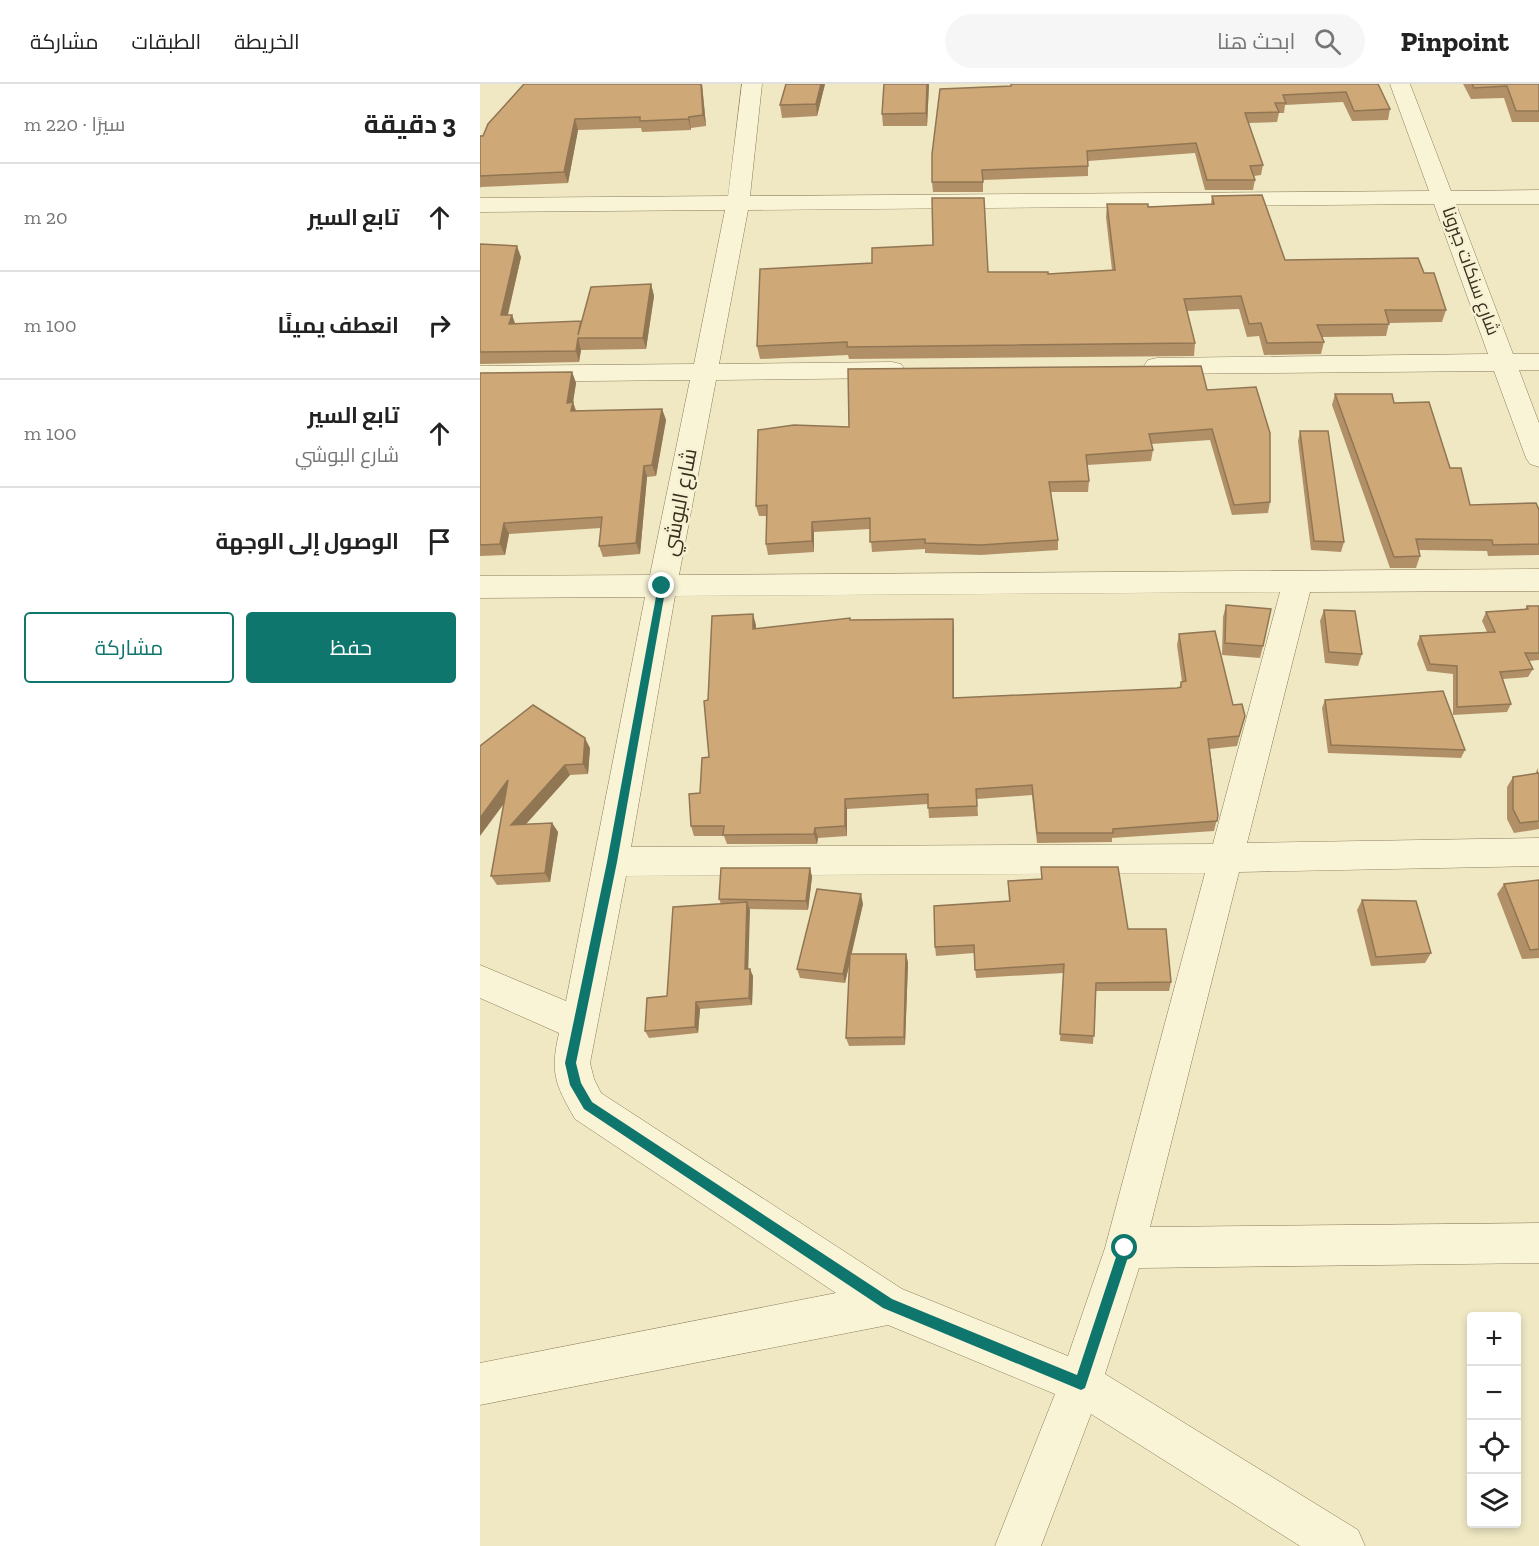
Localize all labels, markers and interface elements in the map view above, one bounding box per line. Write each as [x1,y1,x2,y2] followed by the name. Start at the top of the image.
[945,14,1365,68] search box
[1311,25,1344,58] icon: search
[1401,25,1509,58] text: Pinpoint
[1217,28,1296,55] text: ابحث هنا
[30,29,99,54] text: مشاركة
[132,29,201,54] text: الطبقات
[234,29,300,54] text: الخريطة
[364,108,456,140] text: 3 دقيقة
[24,112,125,136] text: سيرًا · 220 m
[423,201,456,234] icon: ahead
[307,204,399,231] text: تابع السير
[1437,204,1504,339] street label: شارع سنكات جبرونا
[24,205,68,229] text: 20 m
[423,309,456,342] icon: right
[278,312,399,339] text: انعطف يمينًا
[24,313,77,337] text: 100 m
[307,402,399,429] text: تابع السير
[423,417,456,450] icon: ahead
[24,421,77,445] text: 100 m
[295,443,399,467] text: شارع البوشي
[656,446,705,558] street label: شارع البوشي
[423,525,456,558] icon: arrive
[215,528,399,555] text: الوصول إلى الوجهة
[648,572,674,598] route end
[24,612,234,683] button: مشاركة
[246,612,456,683] button: حفظ
[1111,1234,1137,1260] route start
[1467,1312,1521,1528] map controls
[1467,1312,1521,1366] button: +
[1467,1366,1521,1420] button: −
[1467,1420,1521,1474] button: locate
[1467,1474,1521,1528] button: layers

